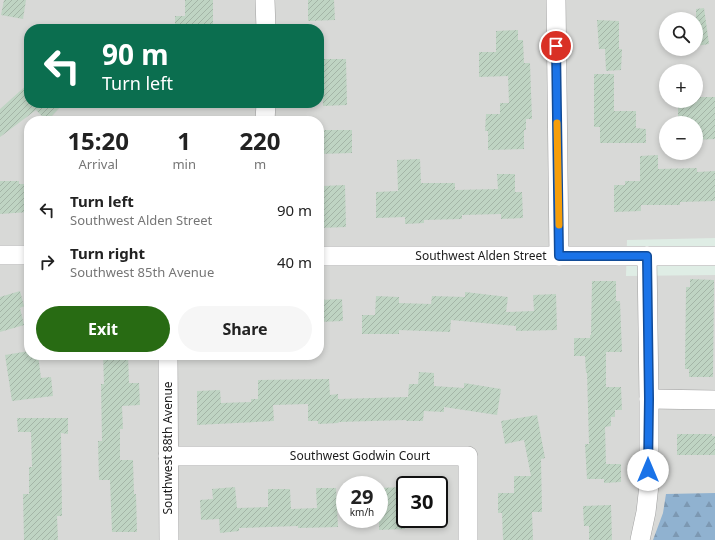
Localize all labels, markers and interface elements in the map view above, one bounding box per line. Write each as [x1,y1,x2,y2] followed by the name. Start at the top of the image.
[659,12,703,160] map controls
[659,12,703,56] button: search
[539,29,573,63] pin
[102,35,169,73] text: 90 m
[545,35,567,57] icon: arrive
[36,40,88,92] icon: left
[659,64,703,108] button: +
[102,71,173,95] text: Turn left
[659,116,703,160] button: −
[67,124,129,157] text: 15:20
[177,124,191,157] text: 1
[239,124,281,157] text: 220
[78,155,118,173] text: Arrival
[172,155,196,173] text: min
[254,155,266,173] text: m
[70,191,134,211] text: Turn left
[36,199,58,221] icon: left
[277,200,312,220] text: 90 m
[70,211,212,229] text: Southwest Alden Street
[70,243,145,263] text: Turn right
[415,247,547,264] street label: Southwest Alden Street
[36,251,58,273] icon: right
[277,252,312,272] text: 40 m
[70,263,214,281] text: Southwest 85th Avenue
[36,306,170,352] button: Exit
[178,306,312,352] button: Share
[159,381,176,515] street label: Southwest 88th Avenue
[290,447,431,464] street label: Southwest Godwin Court
[627,449,669,491] position arrow
[396,476,448,528] speed limit sign: 30
[351,483,373,510] text: 29
[350,505,374,519] text: km/h

